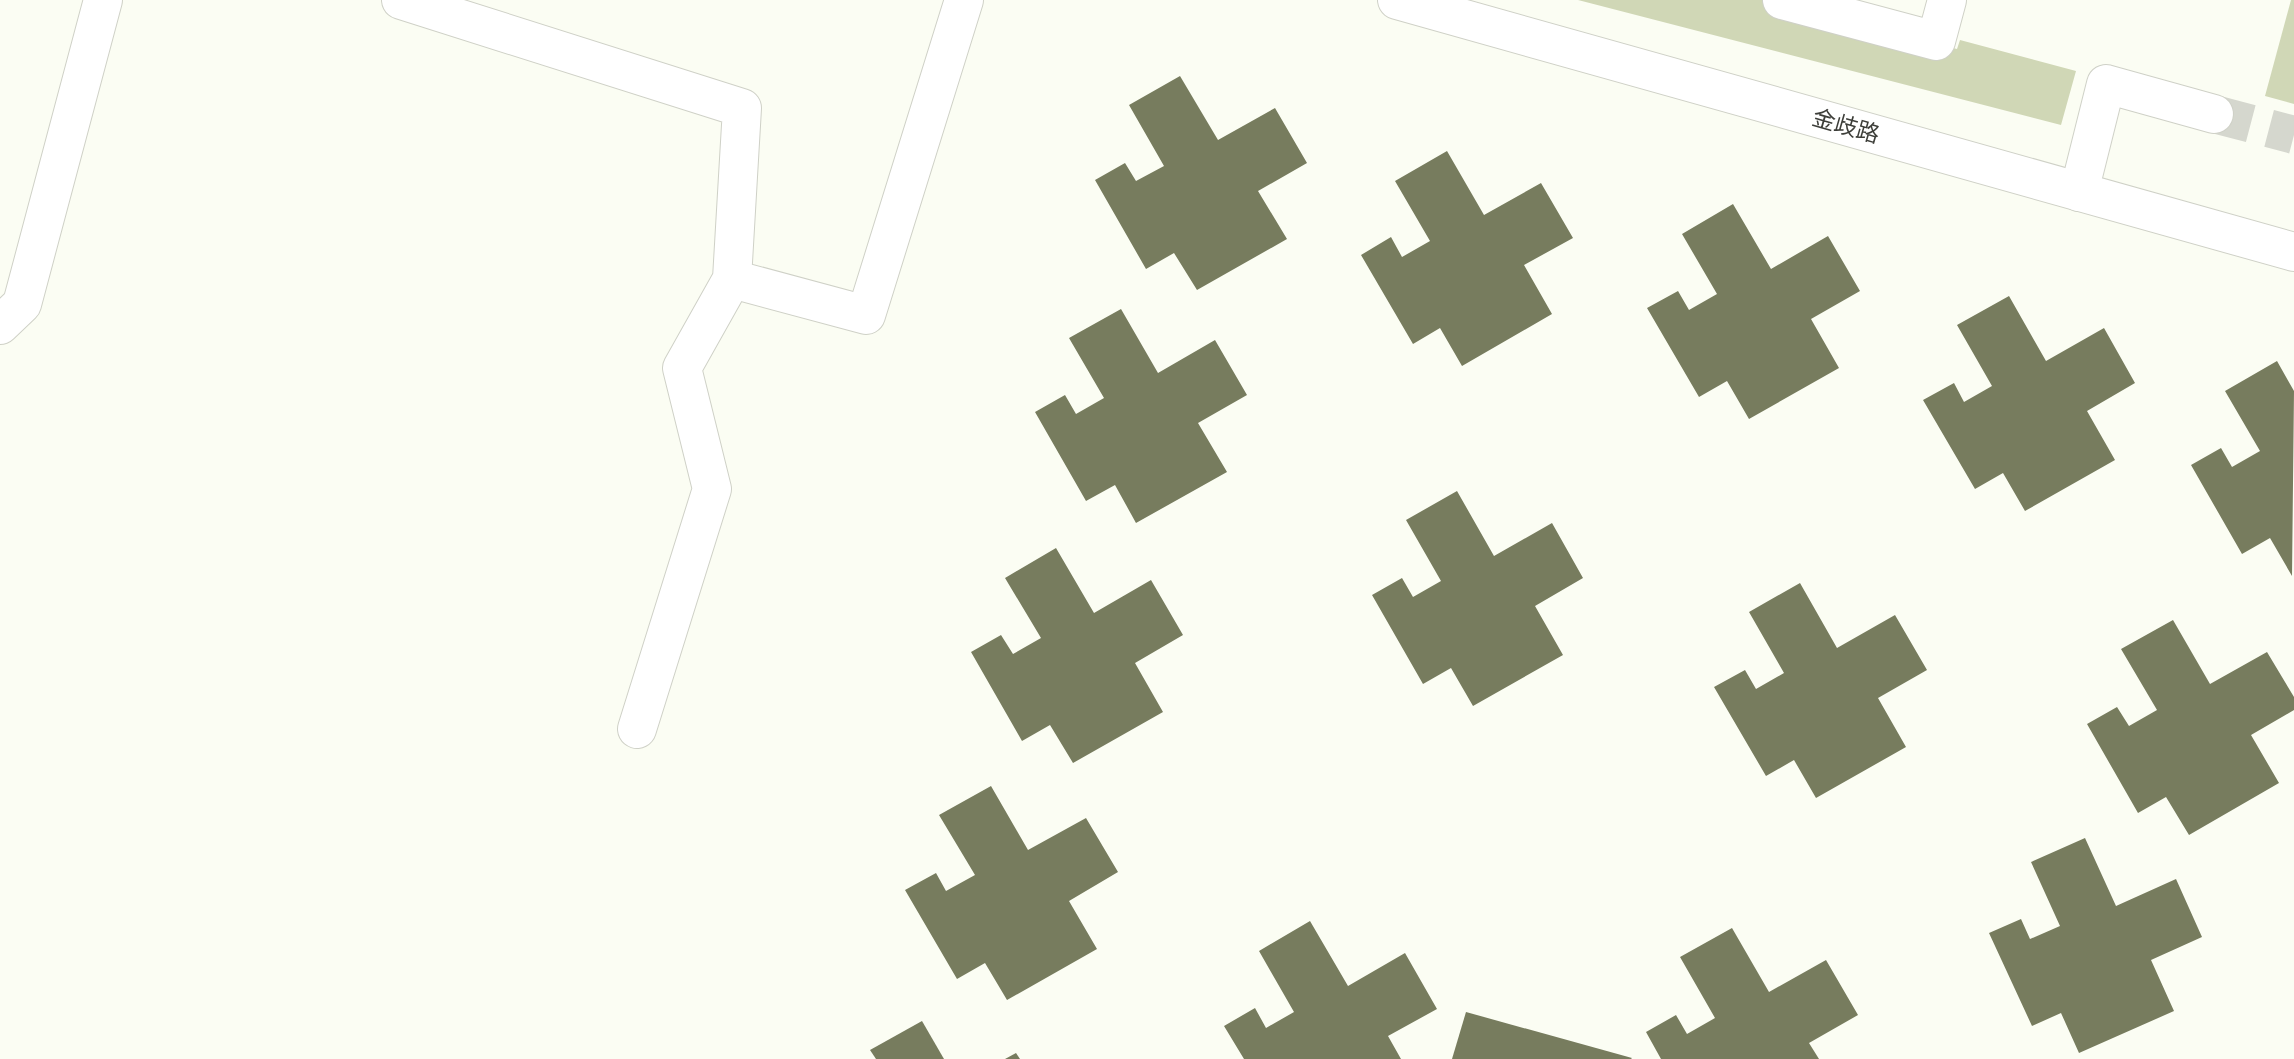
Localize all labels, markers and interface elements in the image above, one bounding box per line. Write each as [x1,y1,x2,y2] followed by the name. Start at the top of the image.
[1809,103,1883,148] street label: 金歧路

